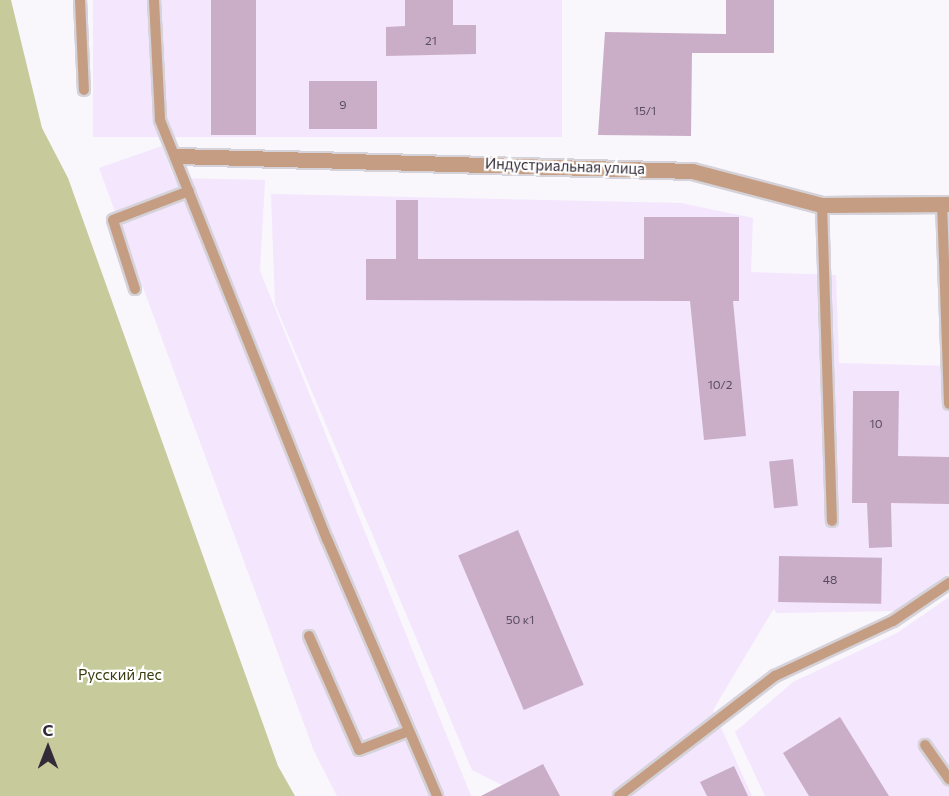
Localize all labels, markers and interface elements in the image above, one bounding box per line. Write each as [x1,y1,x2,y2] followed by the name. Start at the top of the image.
[425,34,437,48] house number: 21
[339,98,347,112] house number: 9
[634,104,656,118] house number: 15/1
[485,154,645,178] street label: Индустриальная улица
[708,378,732,392] house number: 10/2
[870,417,882,431] house number: 10
[823,573,837,587] house number: 48
[506,613,534,627] house number: 50 к1
[78,666,162,684] park label: Русский лес
[18,718,78,778] north arrow
[43,720,53,739] text: С

